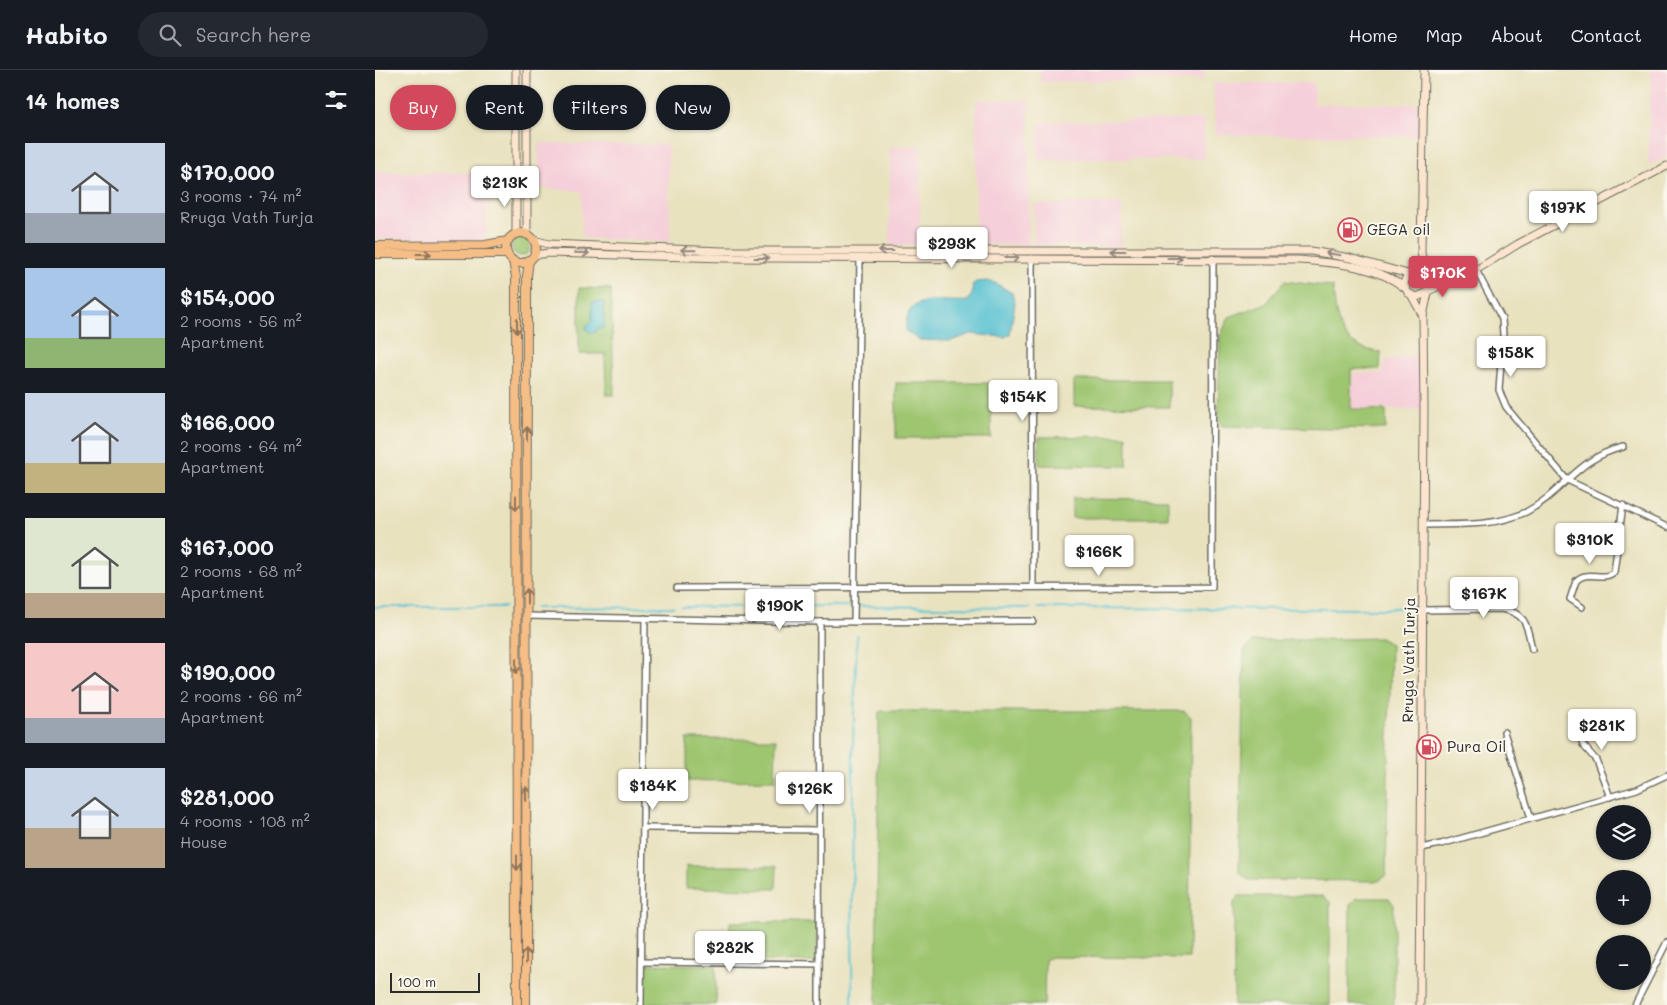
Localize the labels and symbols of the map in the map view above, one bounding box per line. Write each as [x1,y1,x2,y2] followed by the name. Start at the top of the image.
[470,166,540,208] pin: $213K
[1528,190,1598,233] pin: $197K
[1337,217,1363,243] fuel station icon: GEGA oil
[1367,219,1430,239] place label: GEGA oil
[917,226,987,269] pin: $293K
[680,246,696,255] one-way arrow
[878,246,894,256] one-way arrow
[1110,246,1126,256] one-way arrow
[415,249,431,259] one-way arrow
[574,249,590,258] one-way arrow
[1325,249,1341,259] one-way arrow
[754,253,770,263] one-way arrow
[1004,253,1020,263] one-way arrow
[1166,253,1182,263] one-way arrow
[1408,256,1478,298] pin: $170K
[512,318,522,334] one-way arrow
[1476,336,1546,378] pin: $158K
[988,380,1058,422] pin: $154K
[522,426,532,442] one-way arrow
[511,495,521,511] one-way arrow
[1555,522,1625,565] pin: $310K
[1064,534,1134,577] pin: $166K
[1449,576,1519,619] pin: $167K
[745,588,815,631] pin: $190K
[522,589,532,605] one-way arrow
[1397,597,1419,723] street label: Rruga Vath Turja
[511,658,521,674] one-way arrow
[1567,708,1637,751] pin: $281K
[1416,734,1442,760] fuel station icon: Pura Oil
[1447,736,1506,756] place label: Pura Oil
[618,768,688,811] pin: $184K
[775,772,845,814] pin: $126K
[521,786,531,802] one-way arrow
[512,855,522,871] one-way arrow
[695,930,765,973] pin: $282K
[521,949,531,965] one-way arrow
[390,970,480,993] scale bar

